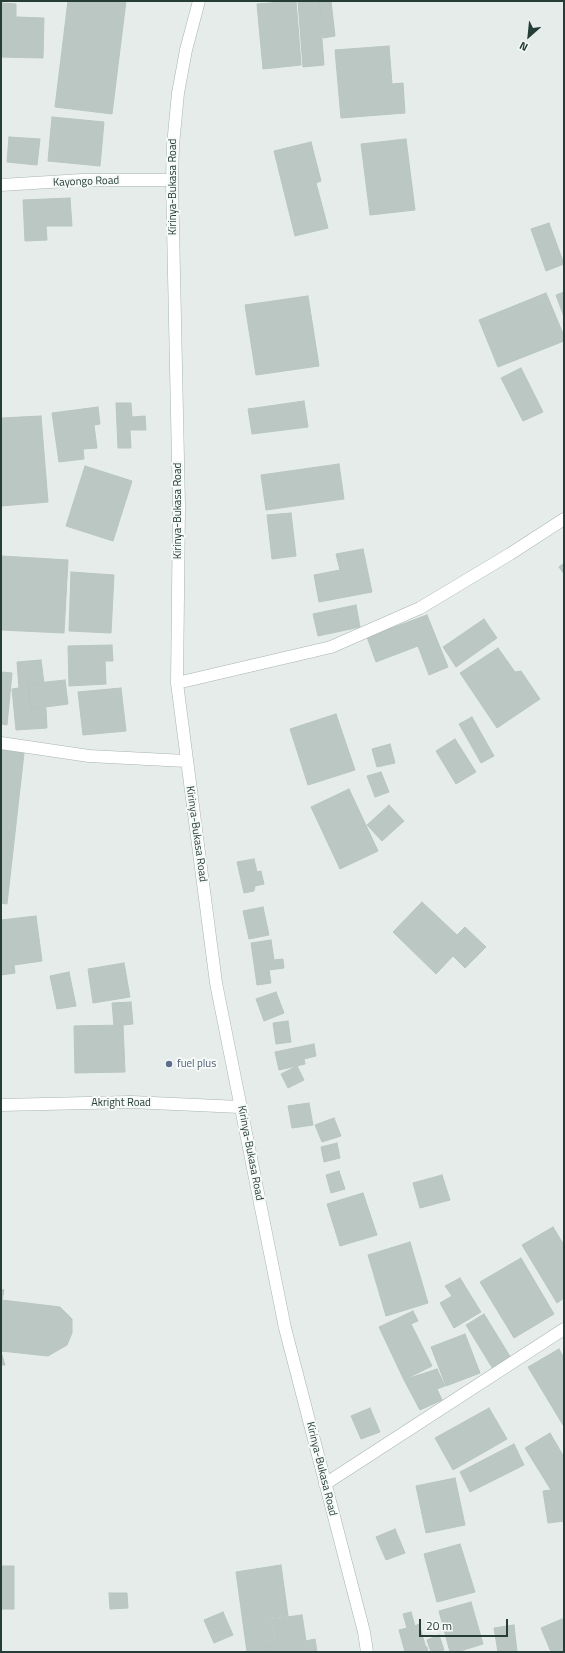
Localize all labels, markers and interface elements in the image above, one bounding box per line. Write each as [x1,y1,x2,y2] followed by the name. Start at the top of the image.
[509,16,549,56] north arrow
[517,38,531,56] text: N
[166,139,180,235] street label: Kirinya-Bukasa Road
[53,174,119,190] street label: Kayongo Road
[171,463,185,559] street label: Kirinya-Bukasa Road
[183,785,209,883] street label: Kirinya-Bukasa Road
[177,1057,216,1071] place label: fuel plus
[164,1059,174,1069] marker: fuel plus
[91,1096,151,1110] street label: Akright Road
[234,1104,266,1202] street label: Kirinya-Bukasa Road
[303,1421,339,1517] street label: Kirinya-Bukasa Road
[421,1611,510,1637] scale bar
[426,1616,452,1635] text: 20 m

